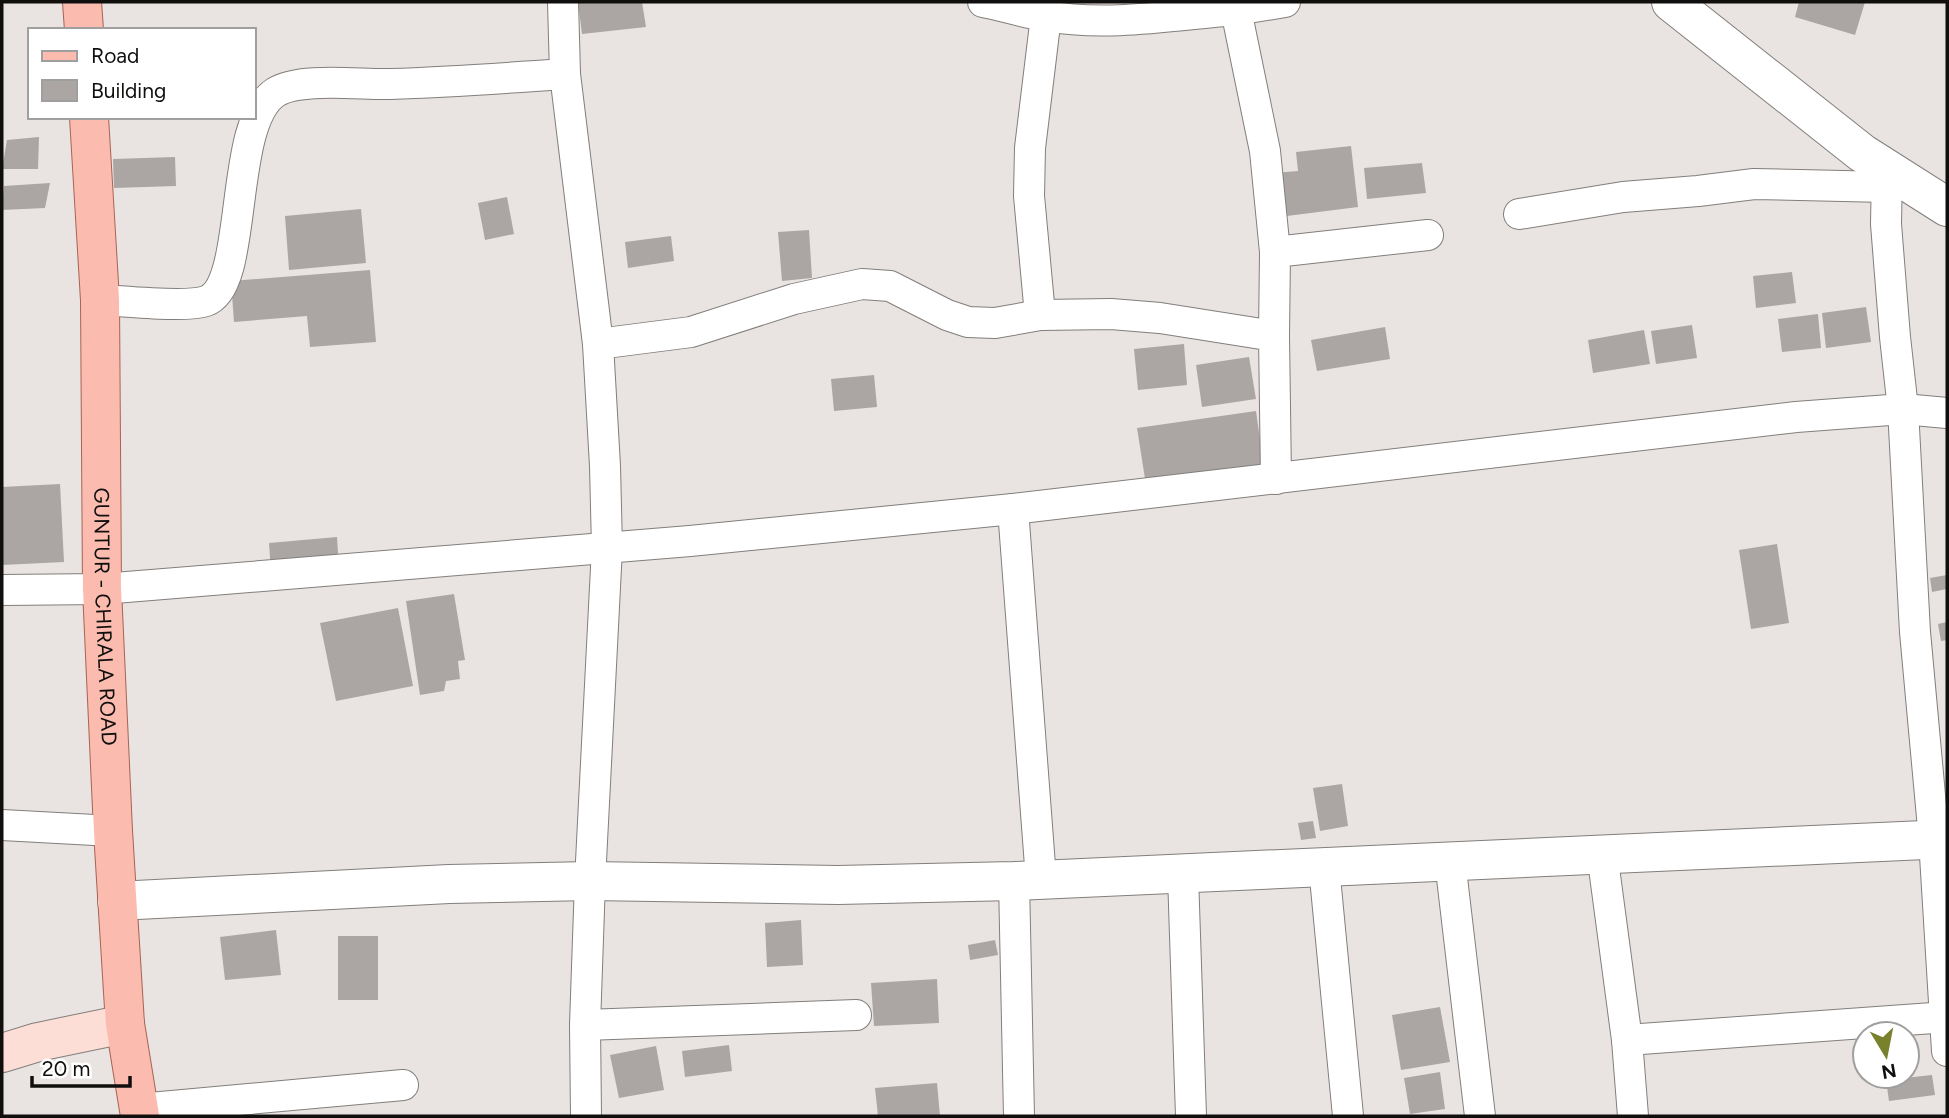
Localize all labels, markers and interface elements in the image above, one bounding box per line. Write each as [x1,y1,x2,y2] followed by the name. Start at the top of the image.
[28,28,256,119] legend
[91,43,139,68] text: Road
[91,78,166,103] text: Building
[89,487,122,746] street label: GUNTUR - CHIRALA ROAD
[1851,1020,1921,1090] north arrow
[32,1044,130,1088] scale bar
[42,1056,90,1081] text: 20 m
[1880,1059,1898,1084] text: N

